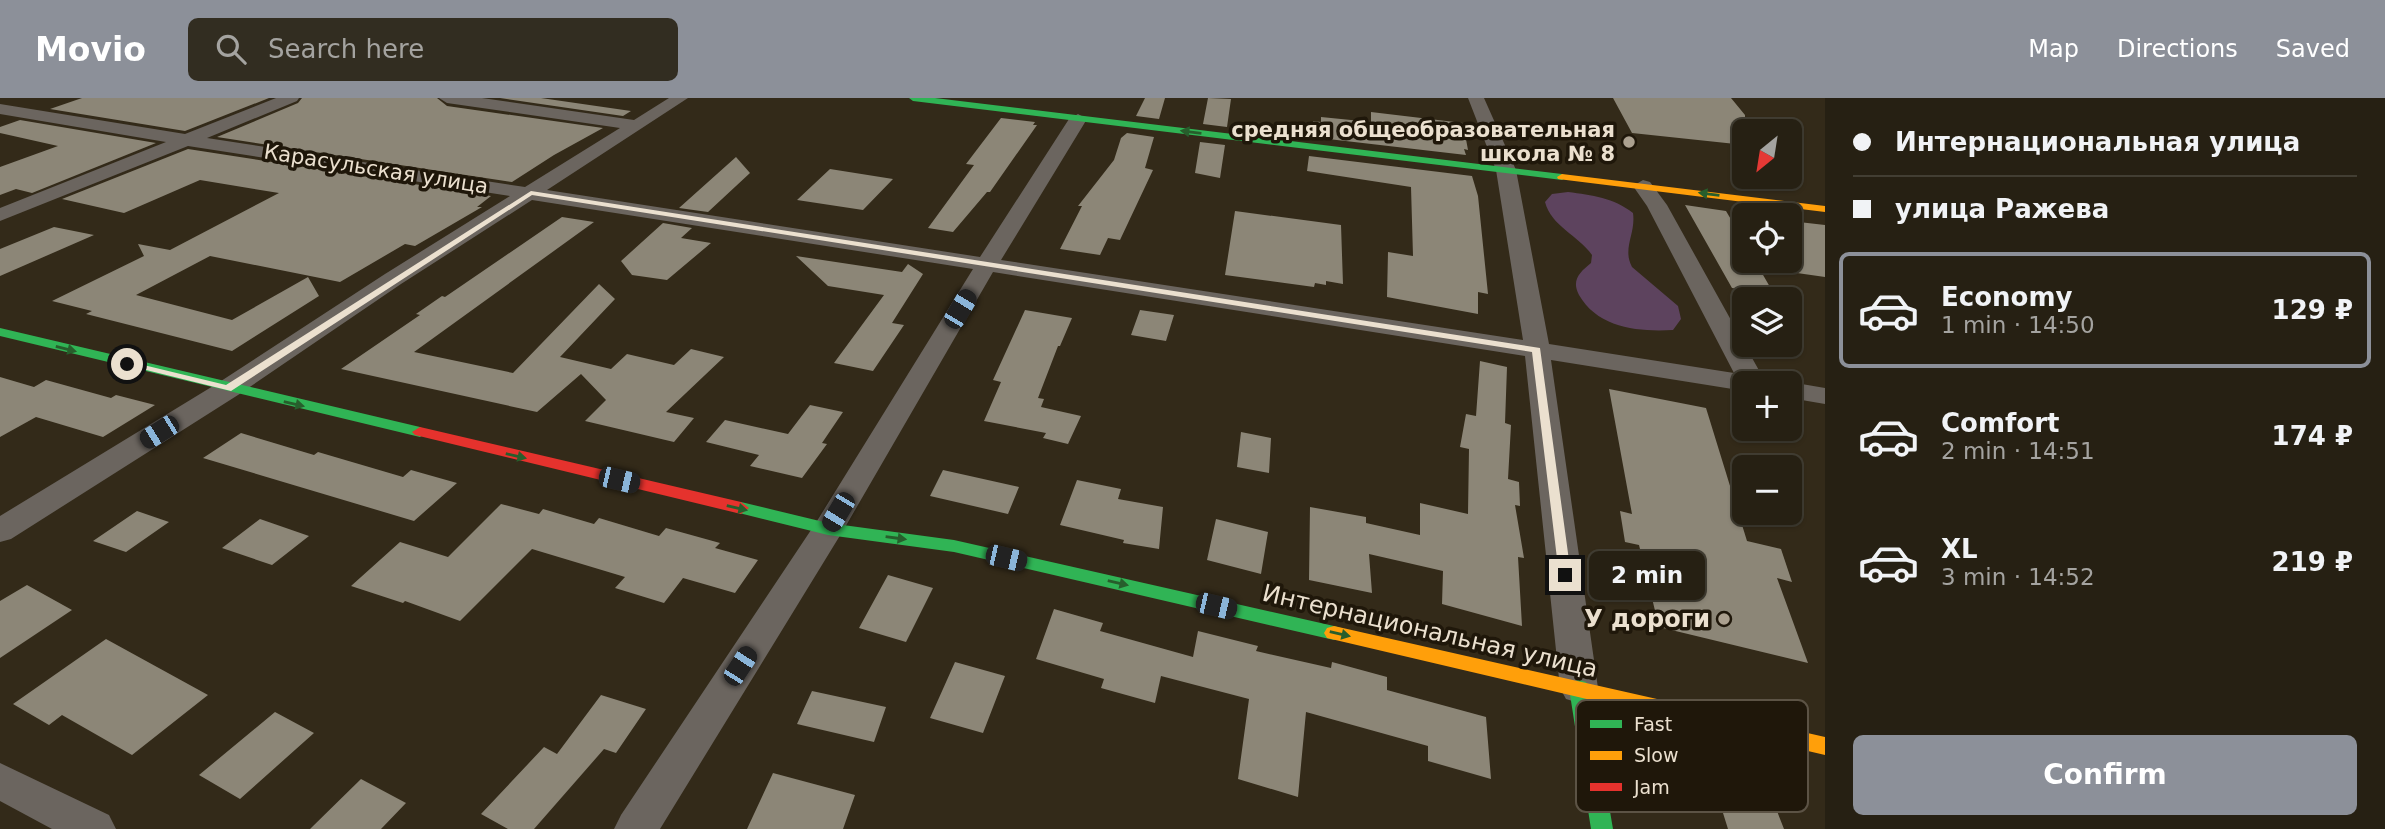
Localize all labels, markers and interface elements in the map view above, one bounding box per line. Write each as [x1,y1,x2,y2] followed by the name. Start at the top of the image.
[188,18,678,81] search box
[35,30,146,69] text: Movio
[212,30,250,68] icon: search
[268,34,424,64] text: Search here
[2028,35,2079,63] text: Map
[2117,35,2238,63] text: Directions
[2276,35,2350,63] text: Saved
[1231,118,1615,166] place label: средняя общеобразовательная школа № 8
[1732,119,1802,189] north arrow
[1732,119,1802,525] map controls
[1180,127,1202,138] one-way arrow
[1895,127,2300,157] text: Интернациональная улица
[1621,134,1637,150] marker: средняя общеобразовательная школа № 8
[262,139,490,199] street label: Карасульская улица
[1697,189,1719,200] one-way arrow
[1895,194,2109,224] text: улица Ражева
[1732,203,1802,273] button: locate
[1857,279,1920,342] icon: car
[1941,282,2072,312] text: Economy
[941,286,980,332] car
[1732,287,1802,357] button: layers
[2272,295,2353,325] text: 129 ₽
[1941,312,2095,338] text: 1 min · 14:50
[55,344,77,355] one-way arrow
[111,348,143,380] route start
[1732,371,1802,441] button: +
[283,399,305,410] one-way arrow
[1857,405,1920,468] icon: car
[1941,408,2059,438] text: Comfort
[136,412,183,452] car
[2272,421,2353,451] text: 174 ₽
[1941,438,2095,464] text: 2 min · 14:51
[505,451,527,462] one-way arrow
[1732,455,1802,525] button: −
[597,465,642,495] car
[819,489,858,535] car
[726,503,748,514] one-way arrow
[1857,531,1920,594] icon: car
[885,533,907,544] one-way arrow
[1941,534,1978,564] text: XL
[984,543,1029,573] car
[2272,547,2353,577] text: 219 ₽
[1590,550,1705,600] callout: 2 min
[1549,559,1581,591] route end
[1611,562,1683,588] text: 2 min
[1941,564,2095,590] text: 3 min · 14:52
[1107,578,1129,589] one-way arrow
[1260,579,1600,683] street label: Интернациональная улица
[1194,591,1239,621] car
[1584,605,1710,633] place label: У дороги
[1716,611,1732,627] marker: У дороги
[1329,629,1351,640] one-way arrow
[720,643,761,689] car
[1576,700,1808,812] legend
[1634,713,1672,735] text: Fast
[1853,735,2357,815] button: Confirm
[1634,744,1679,766] text: Slow
[1633,776,1670,798] text: Jam

